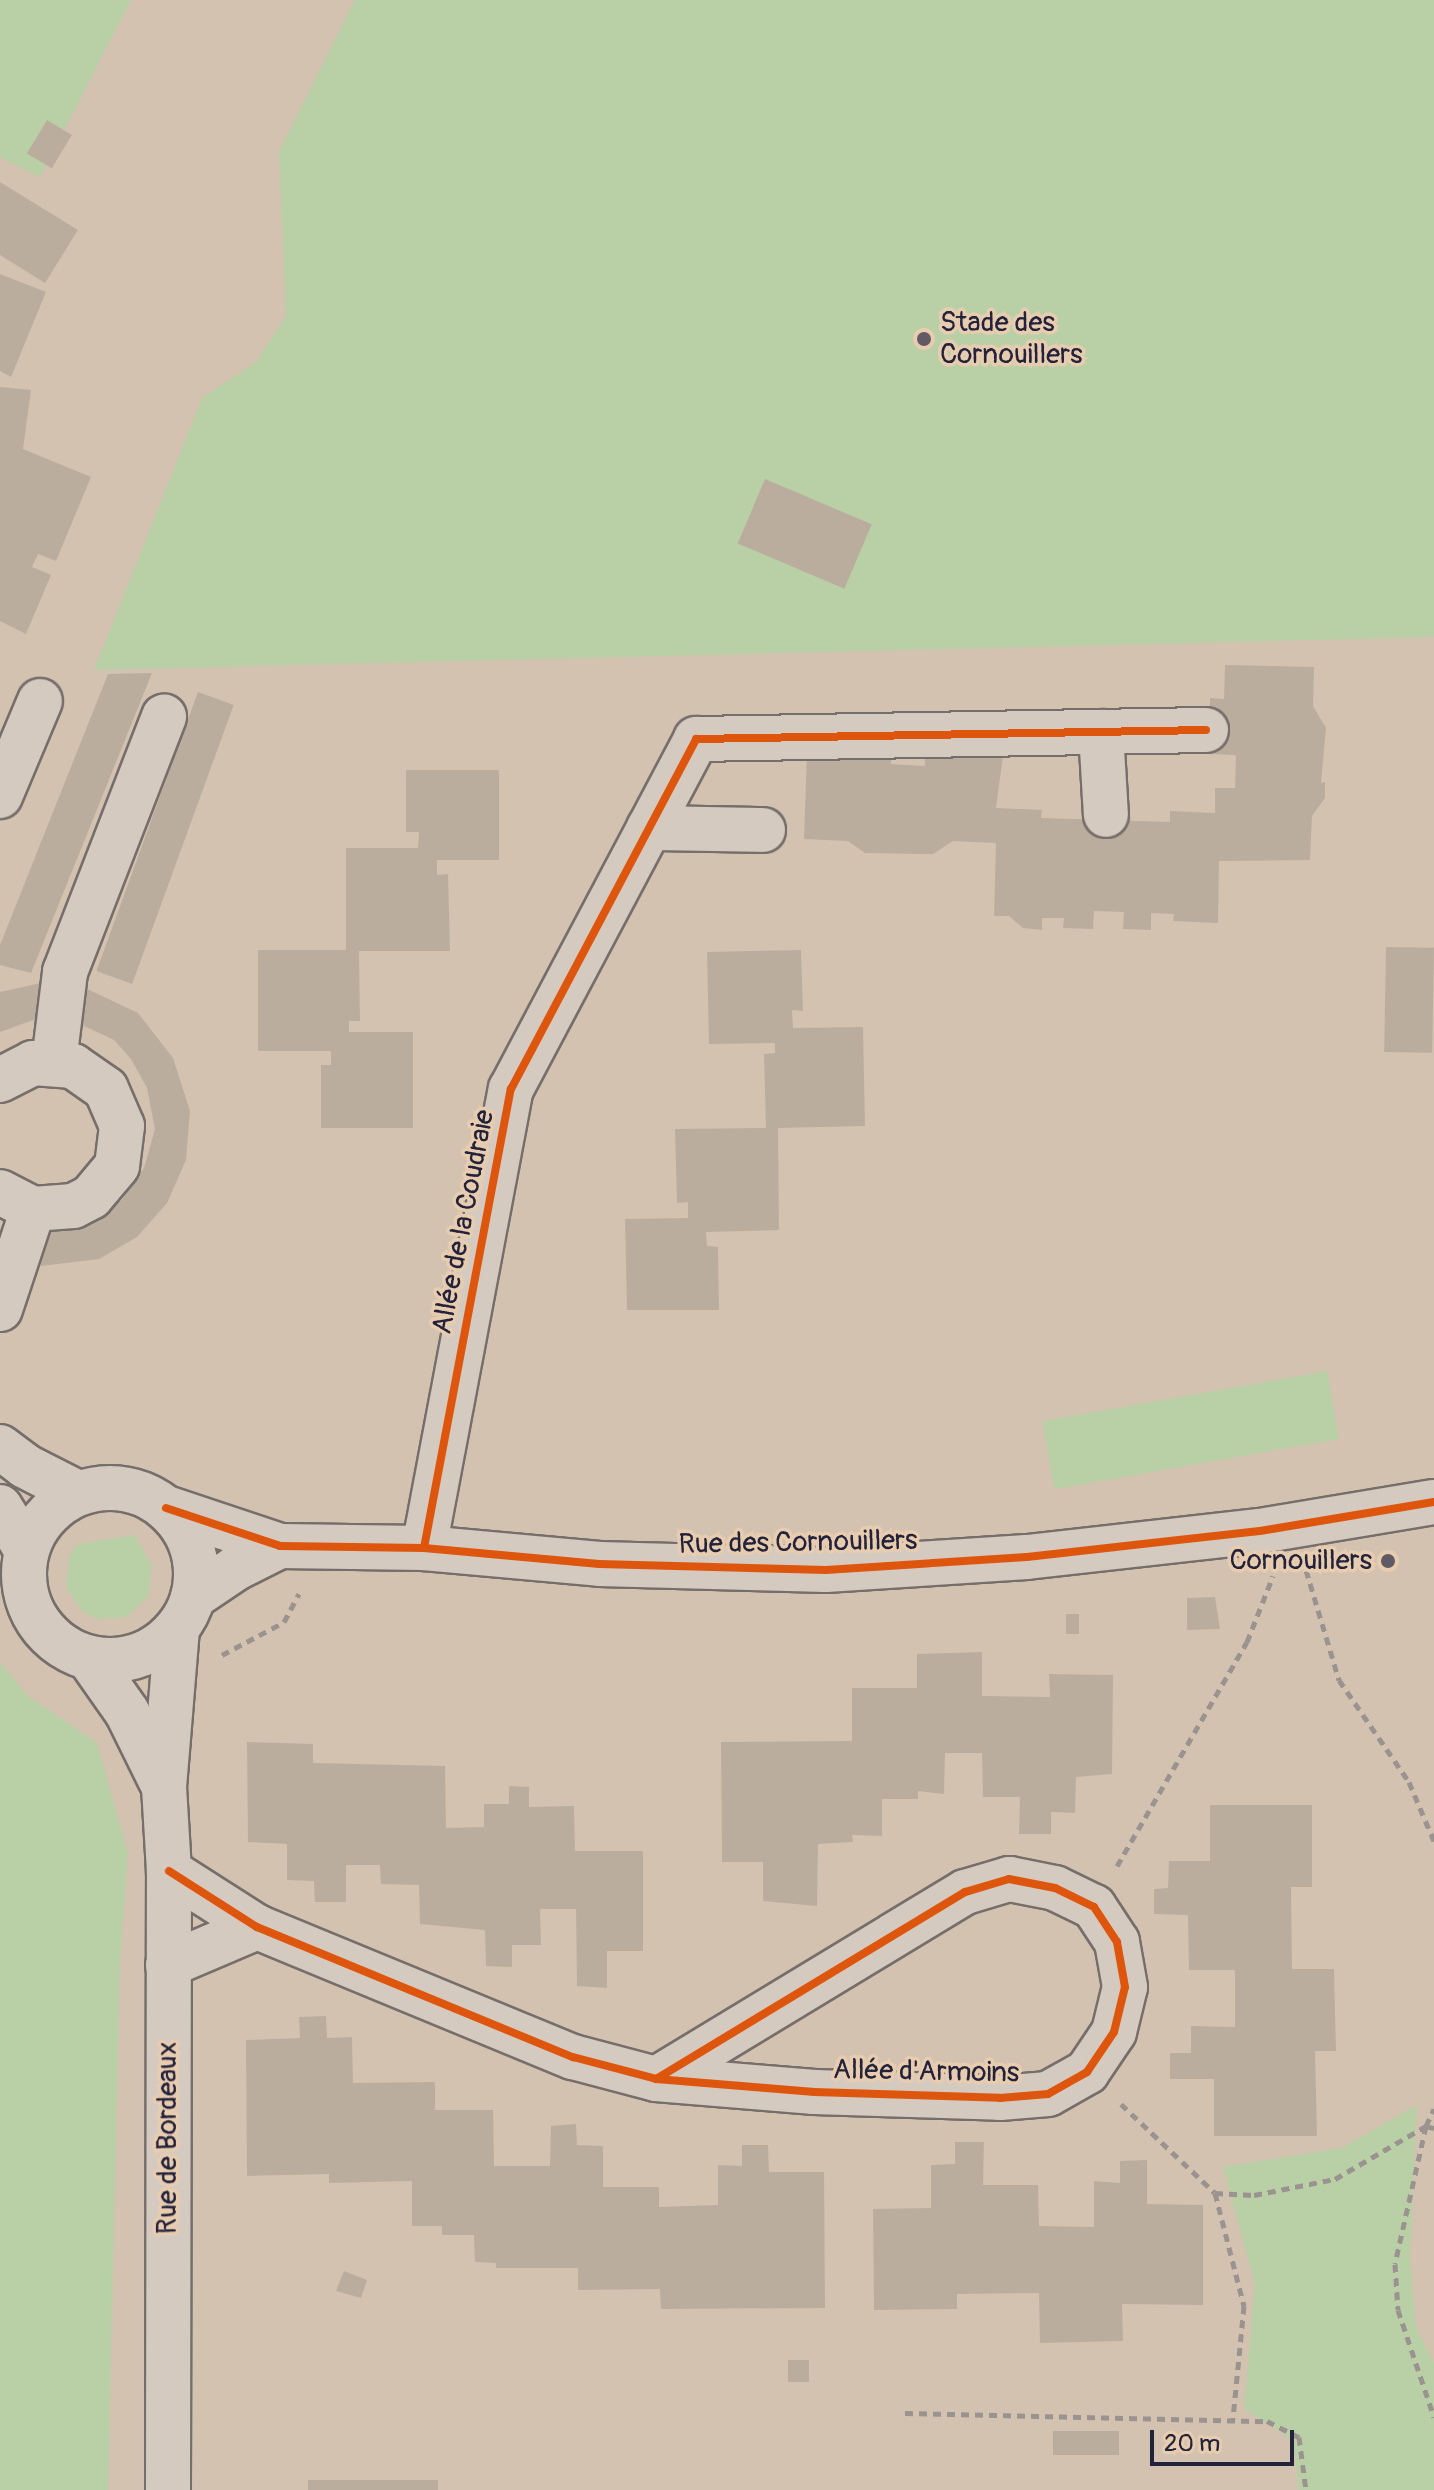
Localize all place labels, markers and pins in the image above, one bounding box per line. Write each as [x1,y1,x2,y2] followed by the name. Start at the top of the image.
[940,306,1082,372] place label: Stade des Cornouillers
[915,330,933,348] marker: Stade des Cornouillers
[1230,1544,1372,1578] place label: Cornouillers
[1379,1552,1397,1570] marker: Cornouillers

